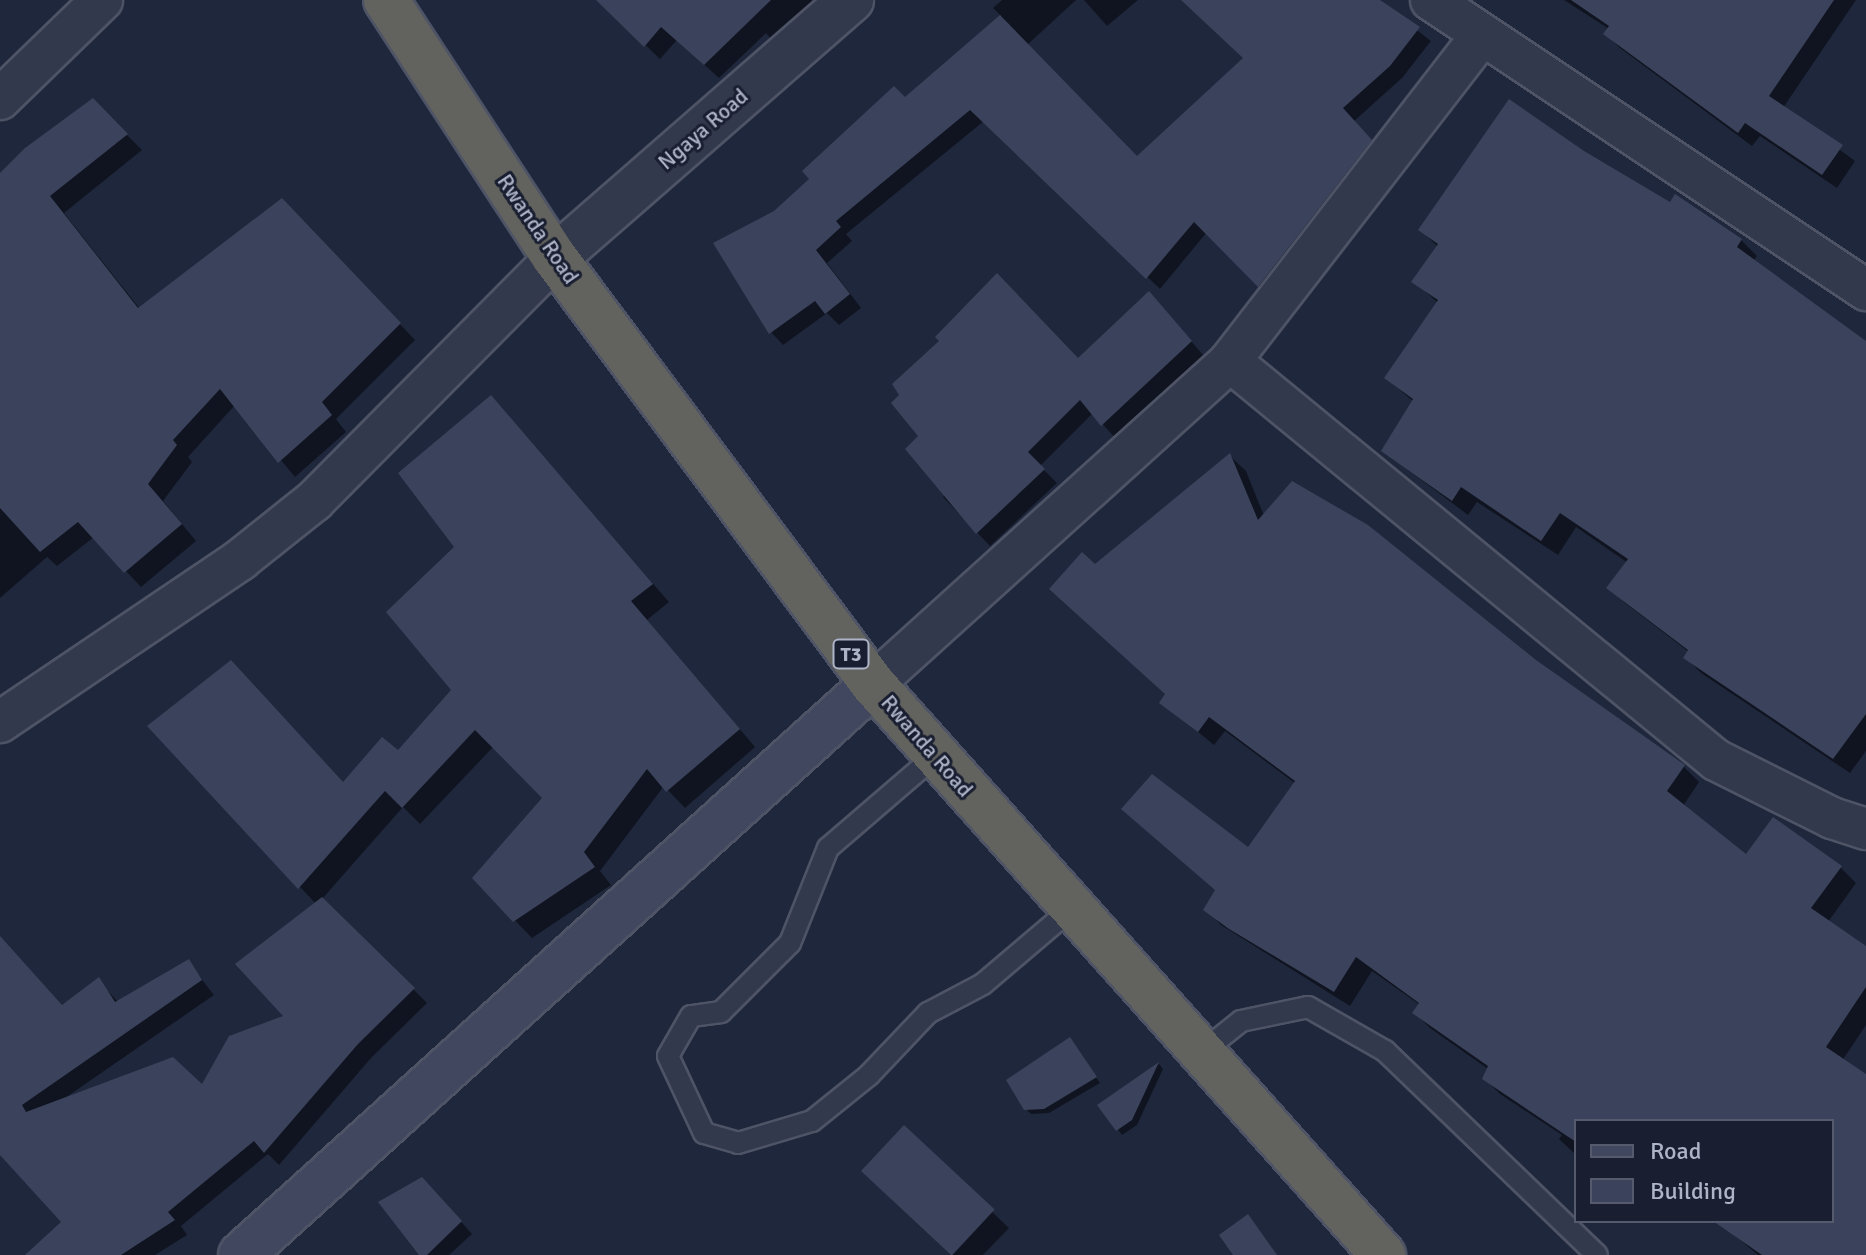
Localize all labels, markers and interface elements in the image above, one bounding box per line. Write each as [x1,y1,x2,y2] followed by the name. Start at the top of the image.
[653,83,753,175] street label: Ngaya Road
[492,169,584,289] street label: Rwanda Road
[831,638,871,670] road number: T3
[875,689,979,803] street label: Rwanda Road
[1574,1119,1834,1223] legend
[1650,1136,1701,1166] text: Road
[1650,1176,1736,1206] text: Building

